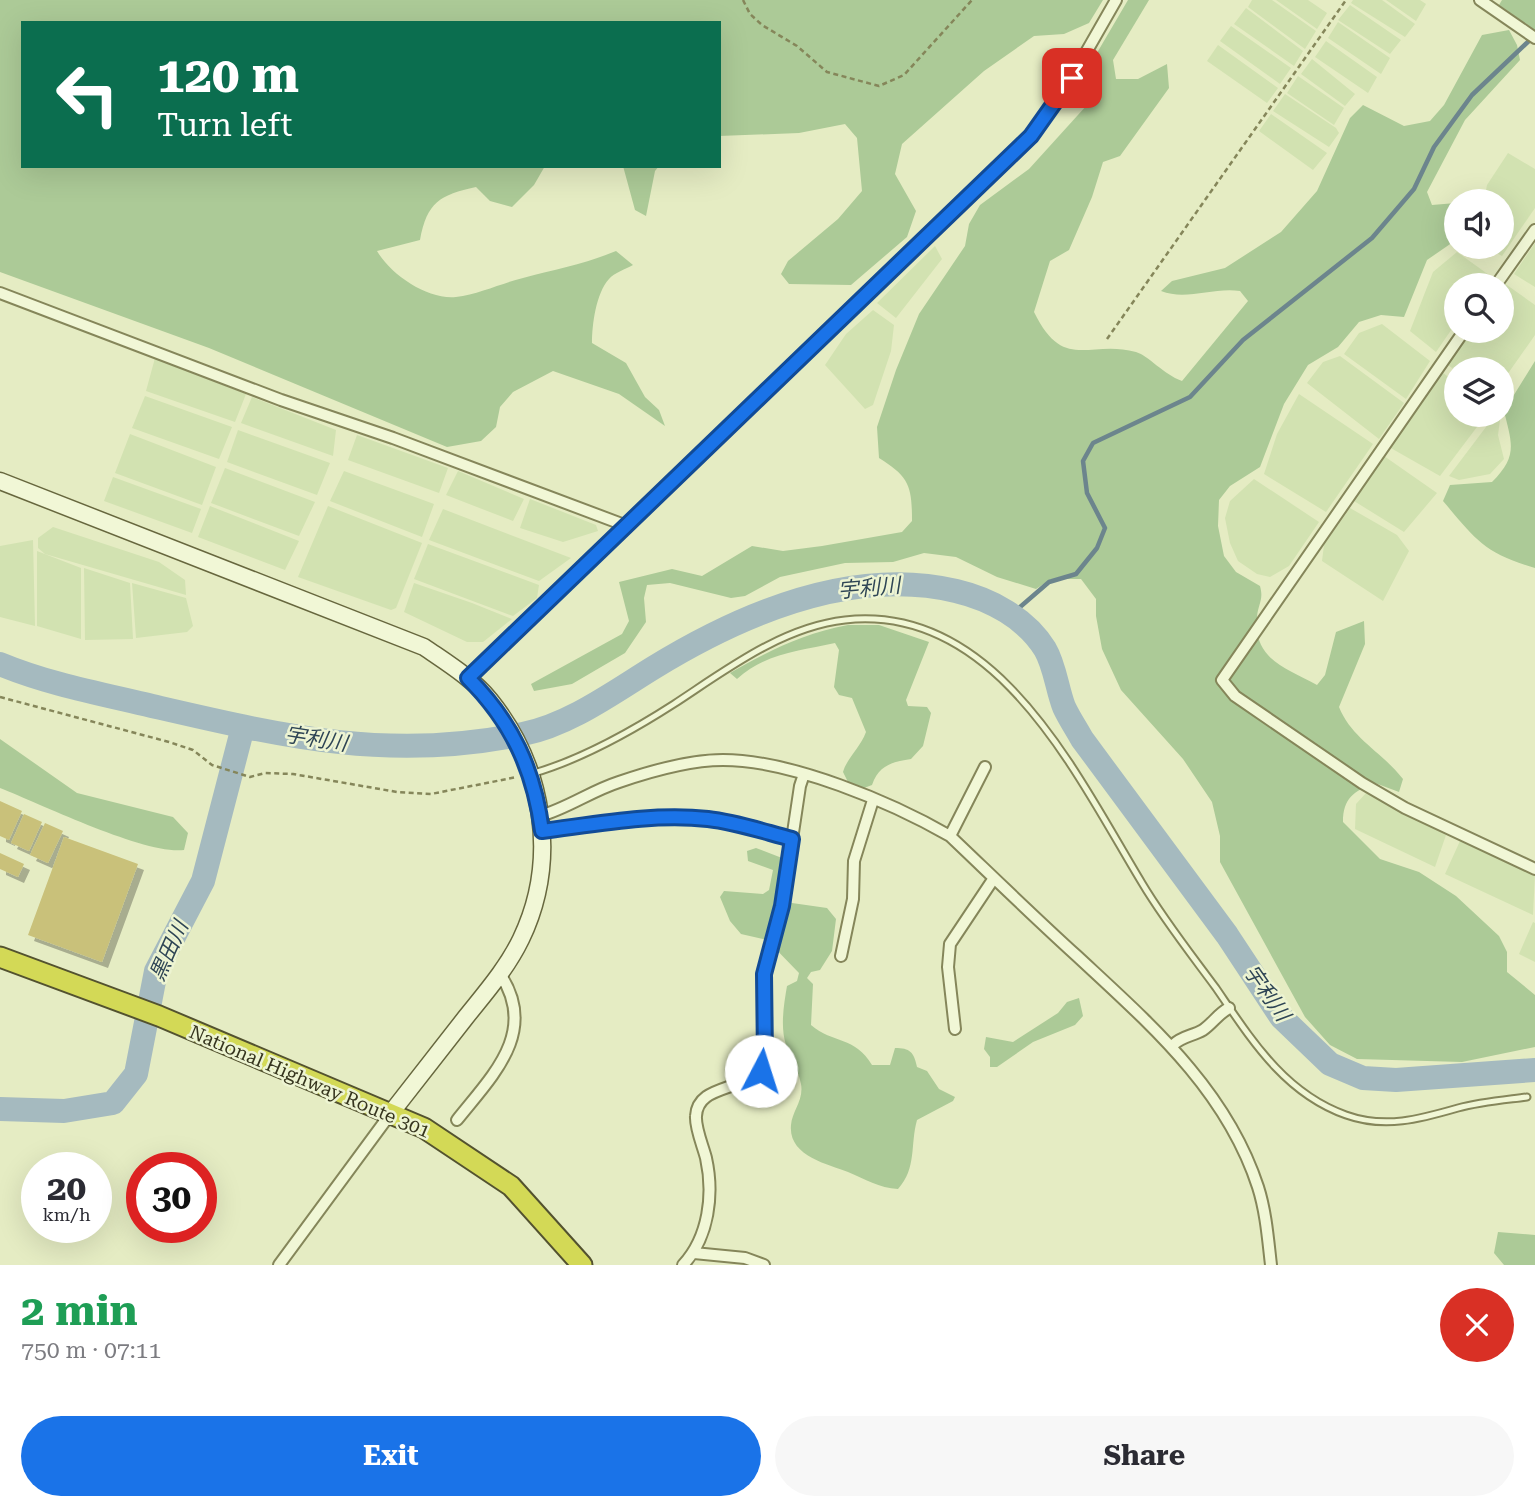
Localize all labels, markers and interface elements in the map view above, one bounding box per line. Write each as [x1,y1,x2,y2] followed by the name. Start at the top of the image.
[157,47,299,104] text: 120 m
[1042,48,1102,108] pin
[42,49,133,140] icon: left
[1053,59,1091,97] icon: arrive
[157,106,292,144] text: Turn left
[1444,189,1514,427] map controls
[1444,189,1514,259] button: sound
[1444,273,1514,343] button: search
[1444,357,1514,427] button: layers
[837,573,903,603] water label: 宇利川
[283,722,351,756] water label: 宇利川
[145,916,194,985] water label: 黒田川
[1239,960,1296,1027] water label: 宇利川
[186,1020,434,1143] street label: National Highway Route 301
[724,1034,798,1108] position arrow
[126,1152,217,1243] speed limit sign: 30
[47,1168,86,1209] text: 20
[42,1204,91,1225] text: km/h
[21,1286,138,1335] text: 2 min
[1440,1288,1514,1362] button: close
[21,1337,161,1364] text: 750 m · 07:11
[21,1416,761,1496] button: Exit
[775,1416,1514,1496] button: Share

